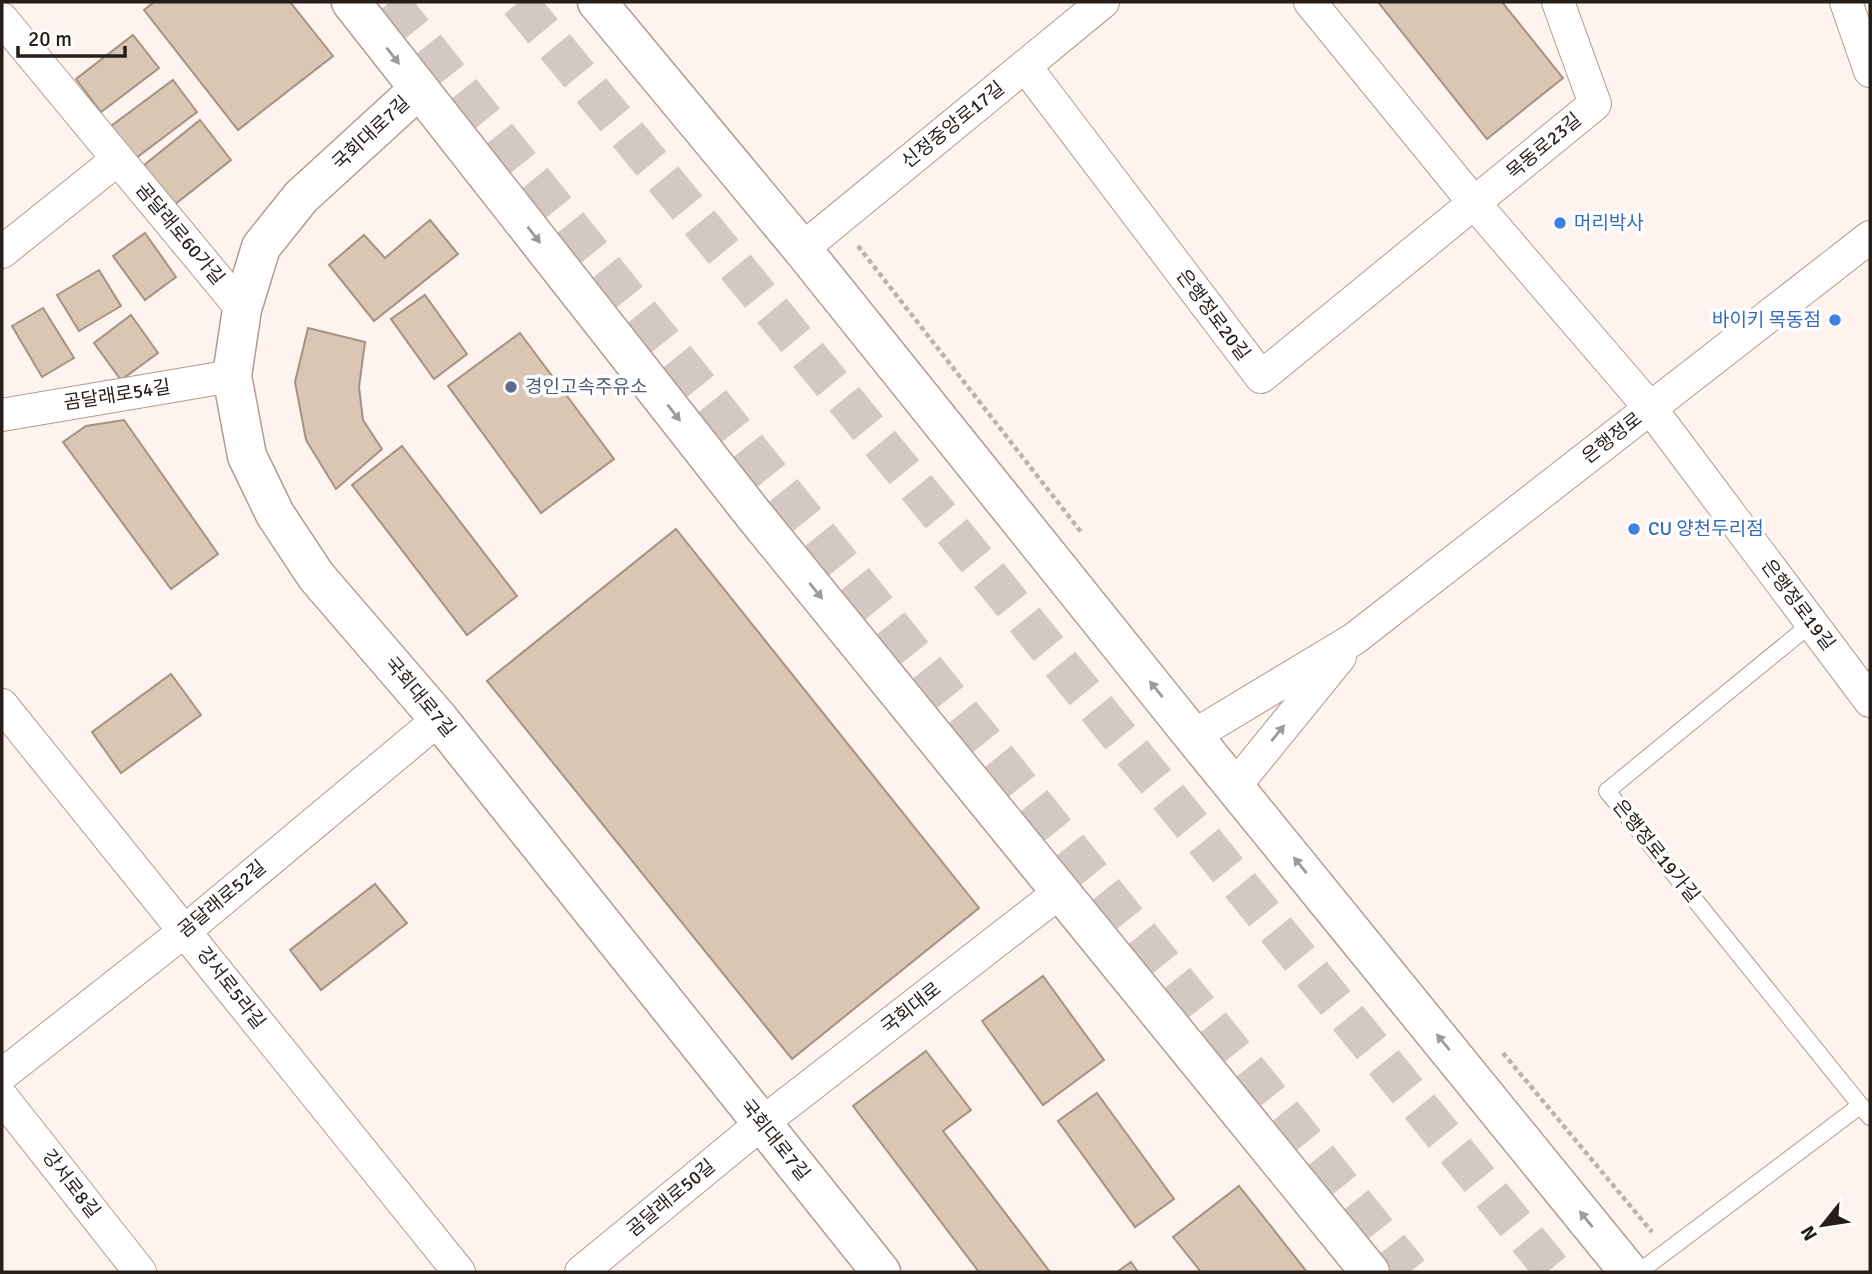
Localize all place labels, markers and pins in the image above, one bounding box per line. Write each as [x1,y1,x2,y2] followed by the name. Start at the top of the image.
[1574,211,1644,235] place label: 머리박사
[1552,215,1568,231] marker: 머리박사
[1712,308,1821,332] place label: 바이키 목동점
[1827,312,1843,328] marker: 바이키 목동점
[525,375,647,399] place label: 경인고속주유소
[503,379,519,395] marker: 경인고속주유소
[1648,517,1764,541] place label: CU 양천두리점
[1626,521,1642,537] marker: CU 양천두리점

